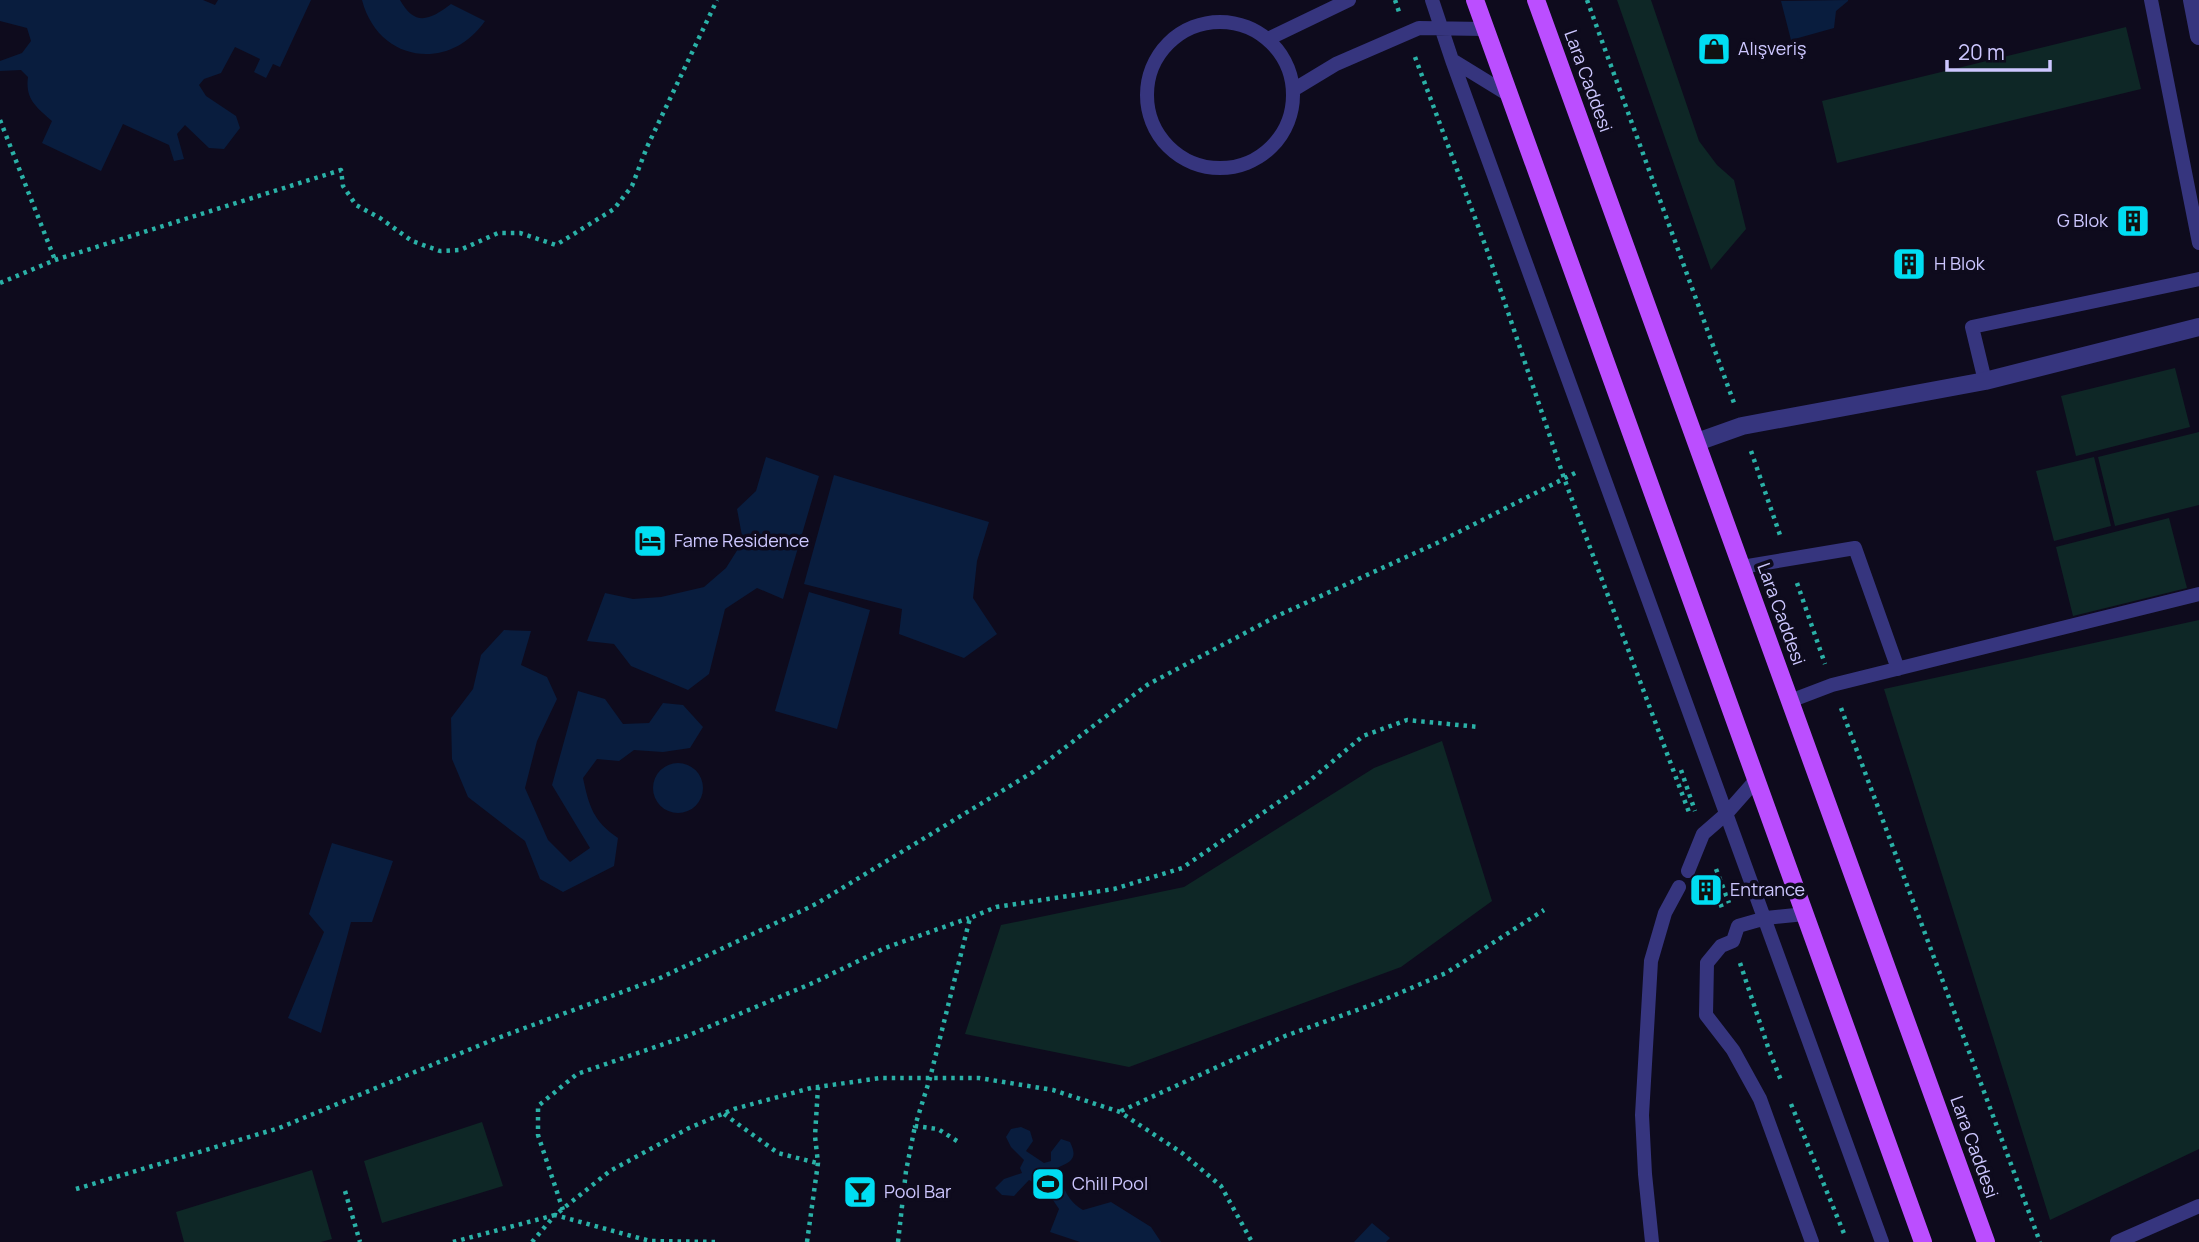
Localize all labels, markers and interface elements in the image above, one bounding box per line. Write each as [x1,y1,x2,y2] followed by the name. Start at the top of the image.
[1559,26,1619,135] street label: Lara Caddesi
[1947,28,2050,72] scale bar
[1695,30,1733,68] shop icon: Alışveriş
[1738,36,1806,60] place label: Alışveriş
[1958,38,2005,66] text: 20 m
[2114,202,2152,240] building icon: G Blok
[2057,208,2109,232] place label: G Blok
[1890,245,1928,283] building icon: H Blok
[1934,251,1986,275] place label: H Blok
[631,522,669,560] hotel icon: Fame Residence
[674,528,809,552] place label: Fame Residence
[1752,559,1812,668] street label: Lara Caddesi
[1687,871,1725,909] building icon: Entrance
[1730,877,1805,901] place label: Entrance
[1945,1092,2005,1201] street label: Lara Caddesi
[1029,1165,1067,1203] sports icon: Chill Pool
[1072,1171,1148,1195] place label: Chill Pool
[841,1173,879,1211] bar icon: Pool Bar
[884,1179,952,1203] place label: Pool Bar

